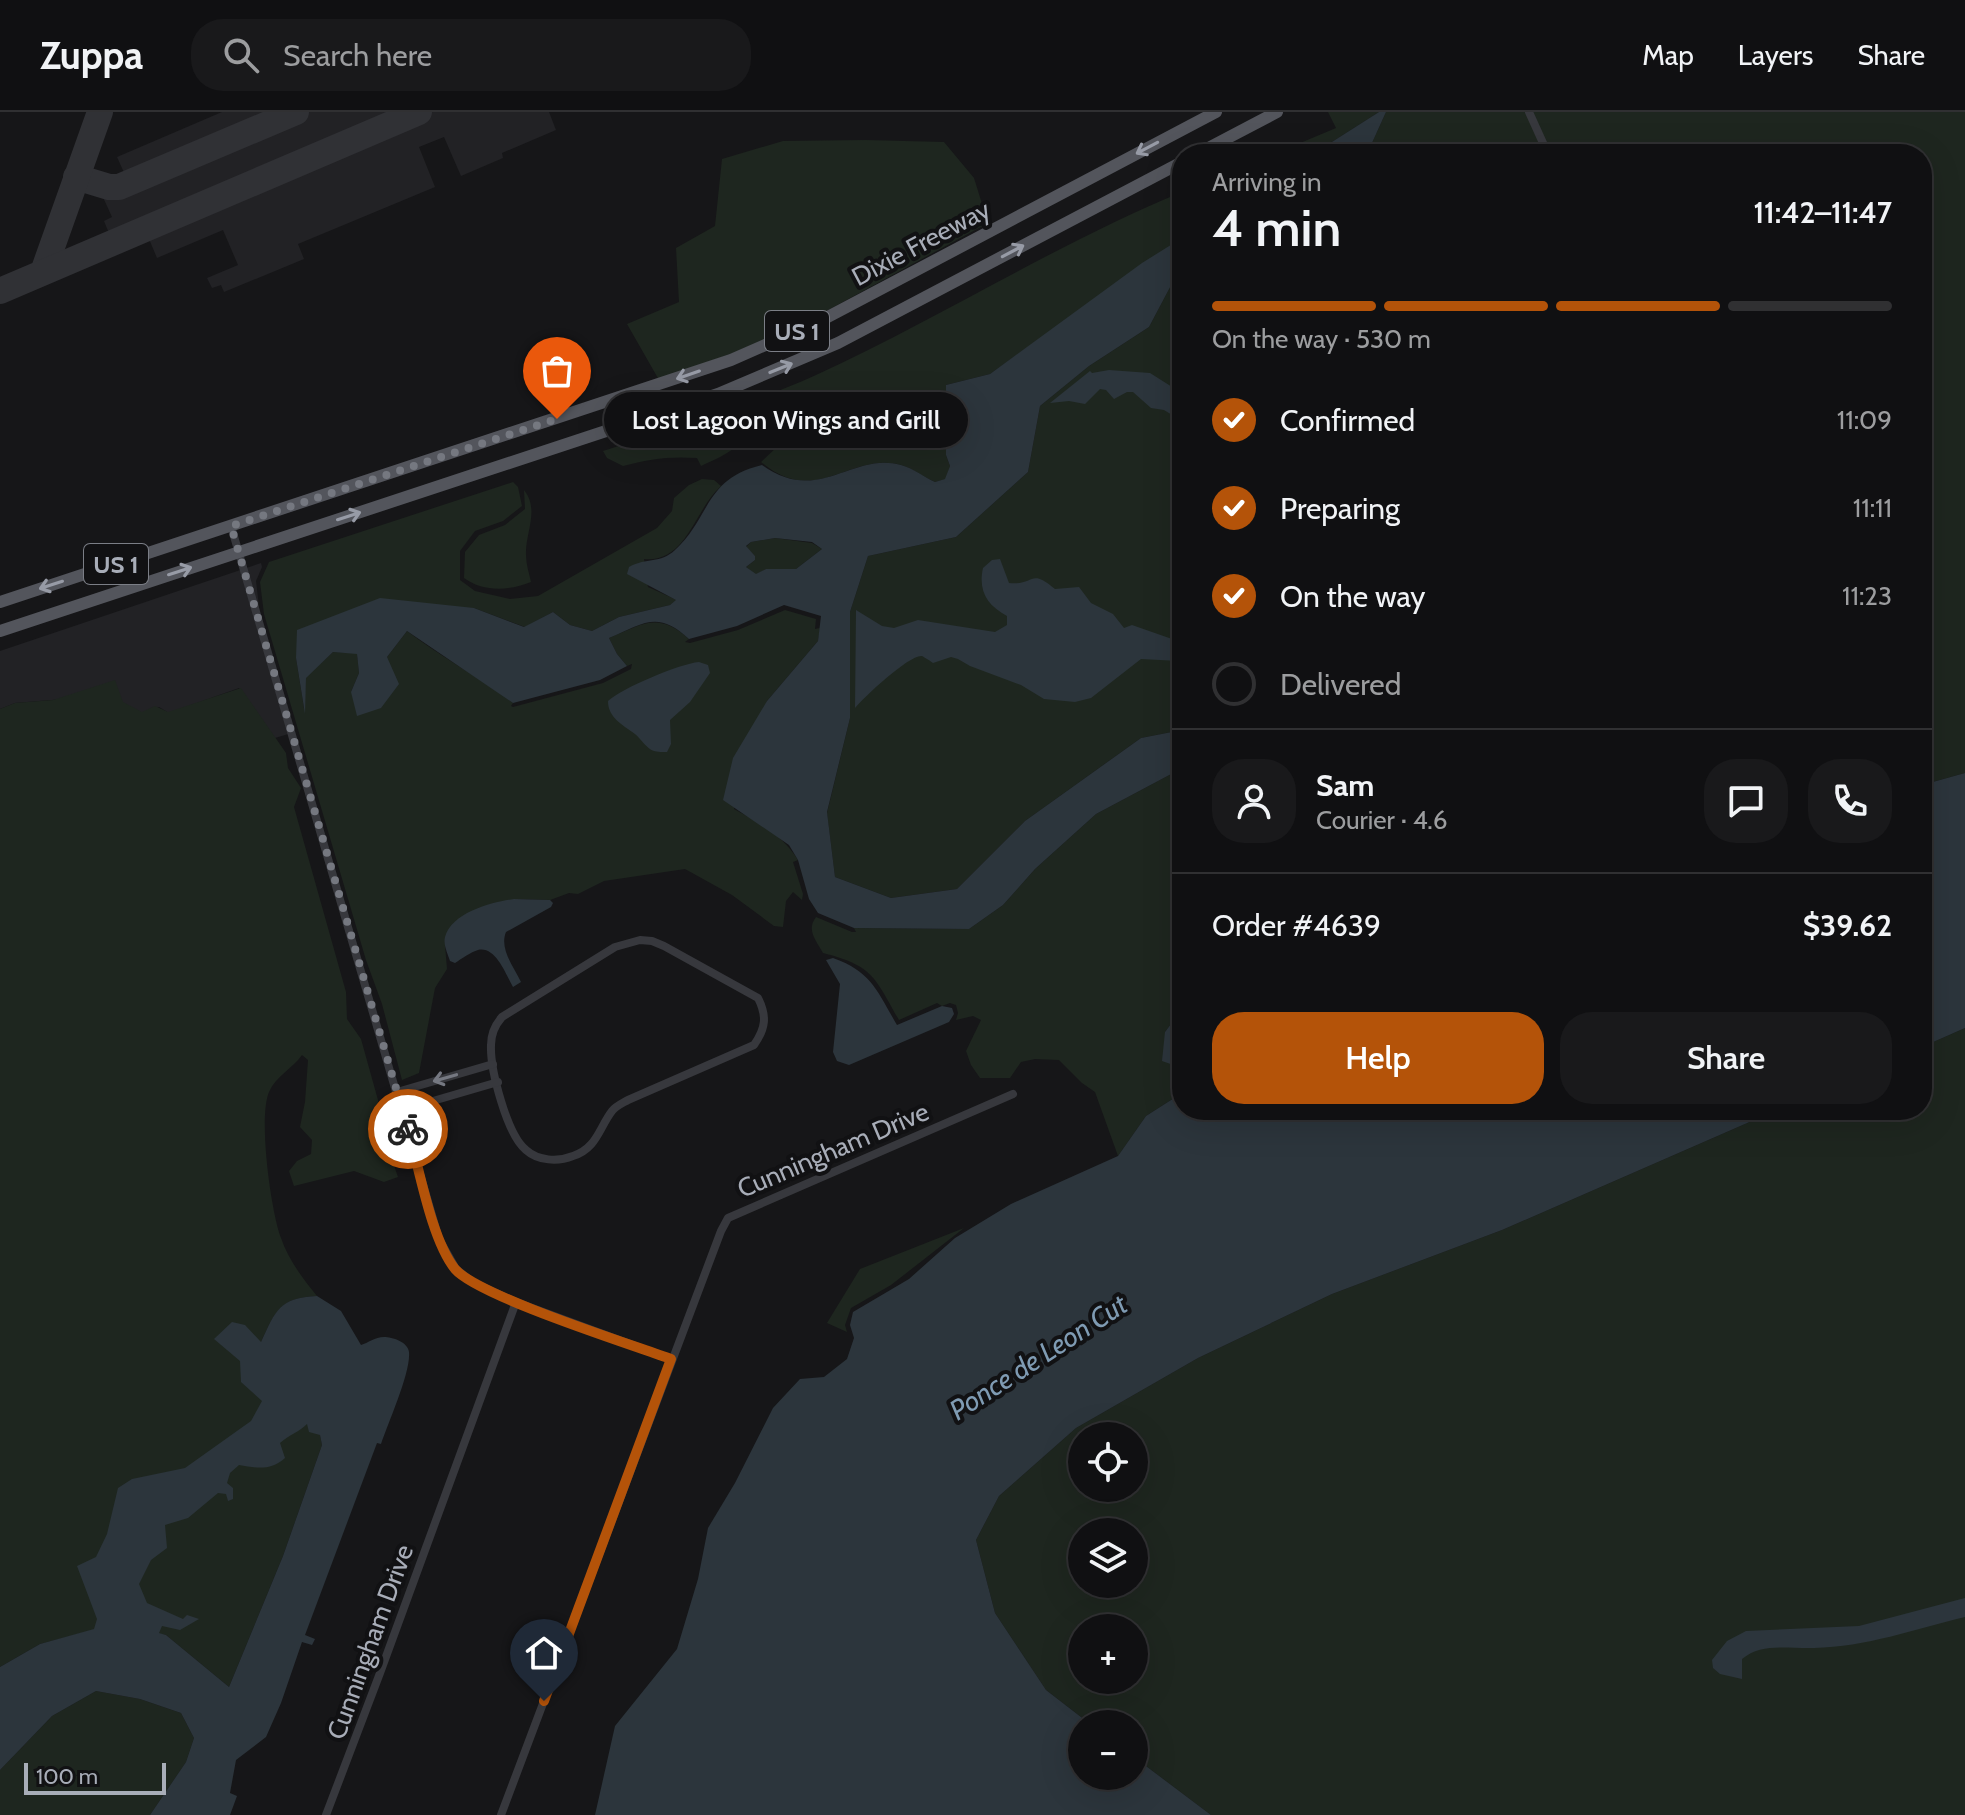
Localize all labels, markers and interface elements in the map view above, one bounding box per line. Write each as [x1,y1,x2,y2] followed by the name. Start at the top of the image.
[191,19,751,91] search box
[40,32,143,79] text: Zuppa
[219,33,263,77] icon: search
[283,37,432,74] text: Search here
[1642,38,1694,72] text: Map
[1738,38,1813,72] text: Layers
[1857,38,1925,72] text: Share
[1136,141,1159,157] one-way arrow
[1212,166,1322,198] text: Arriving in
[846,193,996,293] street label: Dixie Freeway
[1754,194,1892,231] text: 11:42–11:47
[1212,196,1341,259] text: 4 min
[1000,243,1024,259] one-way arrow
[765,311,829,351] road number: US 1
[1212,323,1431,355] text: On the way · 530 m
[523,337,591,419] pin
[535,349,579,393] icon: bag
[768,360,792,375] one-way arrow
[676,369,701,384] one-way arrow
[605,391,969,447] callout: Lost Lagoon Wings and Grill
[1212,398,1256,442] icon: check
[1280,402,1415,439] text: Confirmed
[632,404,940,436] text: Lost Lagoon Wings and Grill
[1837,404,1892,436] text: 11:09
[1212,486,1256,530] icon: check
[1280,490,1400,527] text: Preparing
[1853,492,1892,524] text: 11:11
[336,507,361,522] one-way arrow
[84,544,148,584] road number: US 1
[168,563,193,578] one-way arrow
[1212,574,1256,618] icon: check
[38,578,64,593] one-way arrow
[1280,578,1425,615] text: On the way
[1842,580,1892,612] text: 11:23
[1280,666,1401,703] text: Delivered
[1212,759,1296,843] button: person
[1704,759,1788,843] button: chat
[1808,759,1892,843] button: phone
[1316,767,1374,804] text: Sam
[1316,804,1448,836] text: Courier · 4.6
[1212,907,1381,944] text: Order #4639
[1803,907,1892,944] text: $39.62
[1212,1012,1544,1104] button: Help
[1560,1012,1892,1104] button: Share
[433,1071,459,1086] one-way arrow
[368,1089,448,1169] courier
[732,1095,934,1205] street label: Cunningham Drive
[386,1107,430,1151] icon: bike
[943,1287,1134,1427] water label: Ponce de Leon Cut
[1068,1422,1148,1790] map controls
[1068,1422,1148,1502] button: locate
[1068,1518,1148,1598] button: layers
[320,1540,420,1744] street label: Cunningham Drive
[1068,1614,1148,1694] button: +
[510,1619,578,1701] pin
[522,1631,566,1675] icon: home
[1068,1710,1148,1790] button: −
[24,1759,166,1795] scale bar
[36,1763,98,1790] text: 100 m

